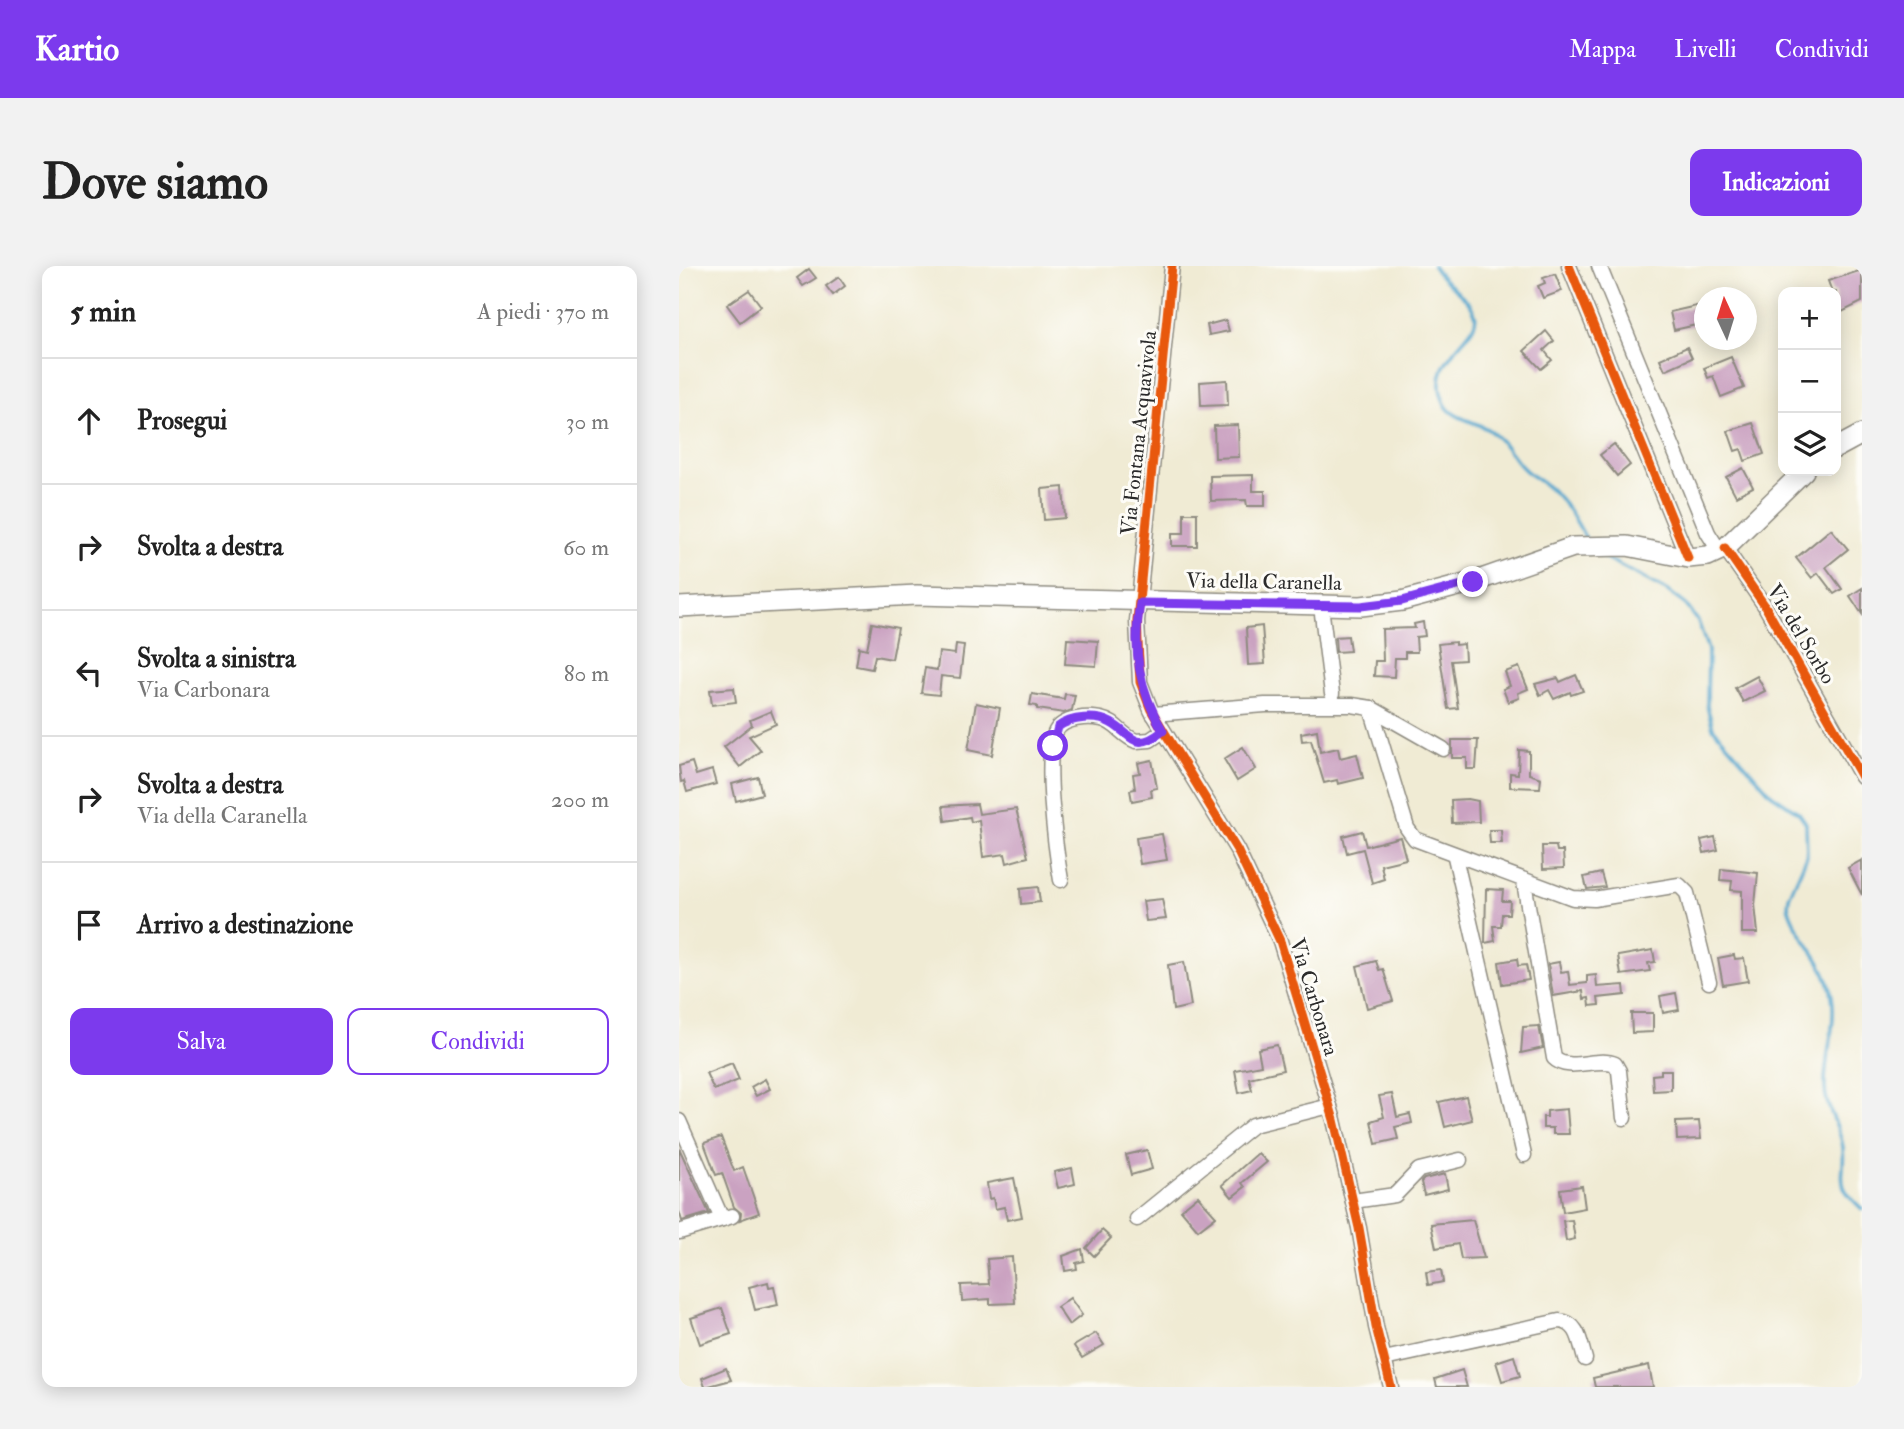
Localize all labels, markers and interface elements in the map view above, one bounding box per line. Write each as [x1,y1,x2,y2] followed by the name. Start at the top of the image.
[35,29,119,70] text: Kartio
[1569,34,1636,65] text: Mappa
[1674,34,1737,65] text: Livelli
[1775,34,1869,65] text: Condividi
[1690,149,1862,216] button: Indicazioni
[42,152,268,213] text: Dove siamo
[1694,287,1757,350] north arrow
[1778,287,1841,476] map controls
[1778,287,1841,350] button: +
[70,293,136,330] text: 5 min
[477,297,609,326] text: A piedi · 370 m
[1115,329,1163,537] street label: Via Fontana Acquavivola
[1778,350,1841,413] button: −
[70,402,108,440] icon: ahead
[137,405,227,437] text: Prosegui
[566,407,609,436] text: 30 m
[1778,413,1841,476] button: layers
[70,528,108,566] icon: right
[137,531,283,563] text: Svolta a destra
[563,533,609,562] text: 60 m
[1457,566,1488,597] route end
[1186,567,1342,597] street label: Via della Caranella
[1760,579,1842,689] street label: Via del Sorbo
[137,643,296,675] text: Svolta a sinistra
[70,654,108,692] icon: left
[564,659,609,688] text: 80 m
[137,675,270,704] text: Via Carbonara
[1037,730,1068,761] route start
[137,769,283,801] text: Svolta a destra
[70,780,108,818] icon: right
[551,785,609,814] text: 200 m
[137,801,308,830] text: Via della Caranella
[70,906,108,944] icon: arrive
[137,909,353,941] text: Arrivo a destinazione
[1283,935,1345,1059] street label: Via Carbonara
[70,1008,333,1075] button: Salva
[347,1008,609,1075] button: Condividi

